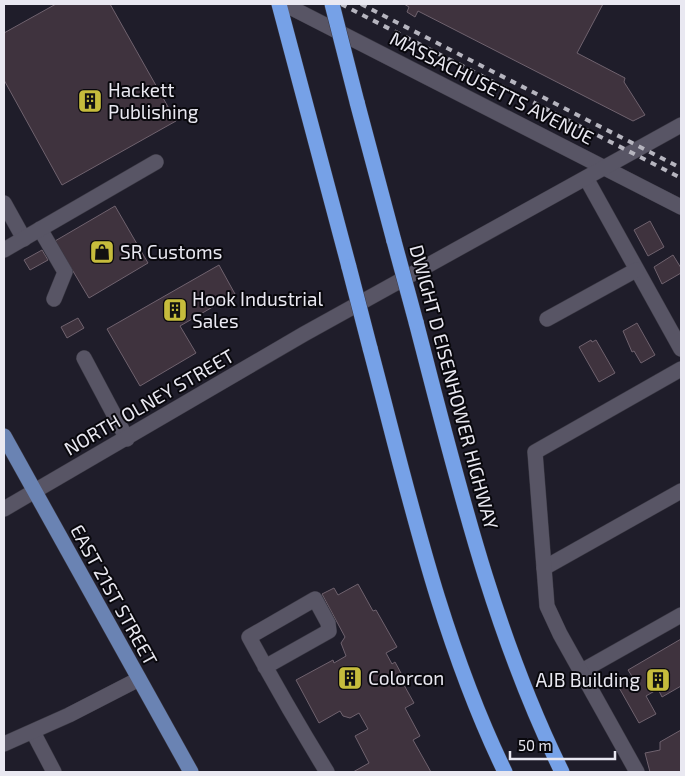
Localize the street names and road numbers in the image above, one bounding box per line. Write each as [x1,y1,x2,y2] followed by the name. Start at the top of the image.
[386,26,598,149] street label: MASSACHUSETTS AVENUE
[405,242,504,532] street label: DWIGHT D EISENHOWER HIGHWAY
[60,344,238,460] street label: NORTH OLNEY STREET
[66,520,163,669] street label: EAST 21ST STREET

